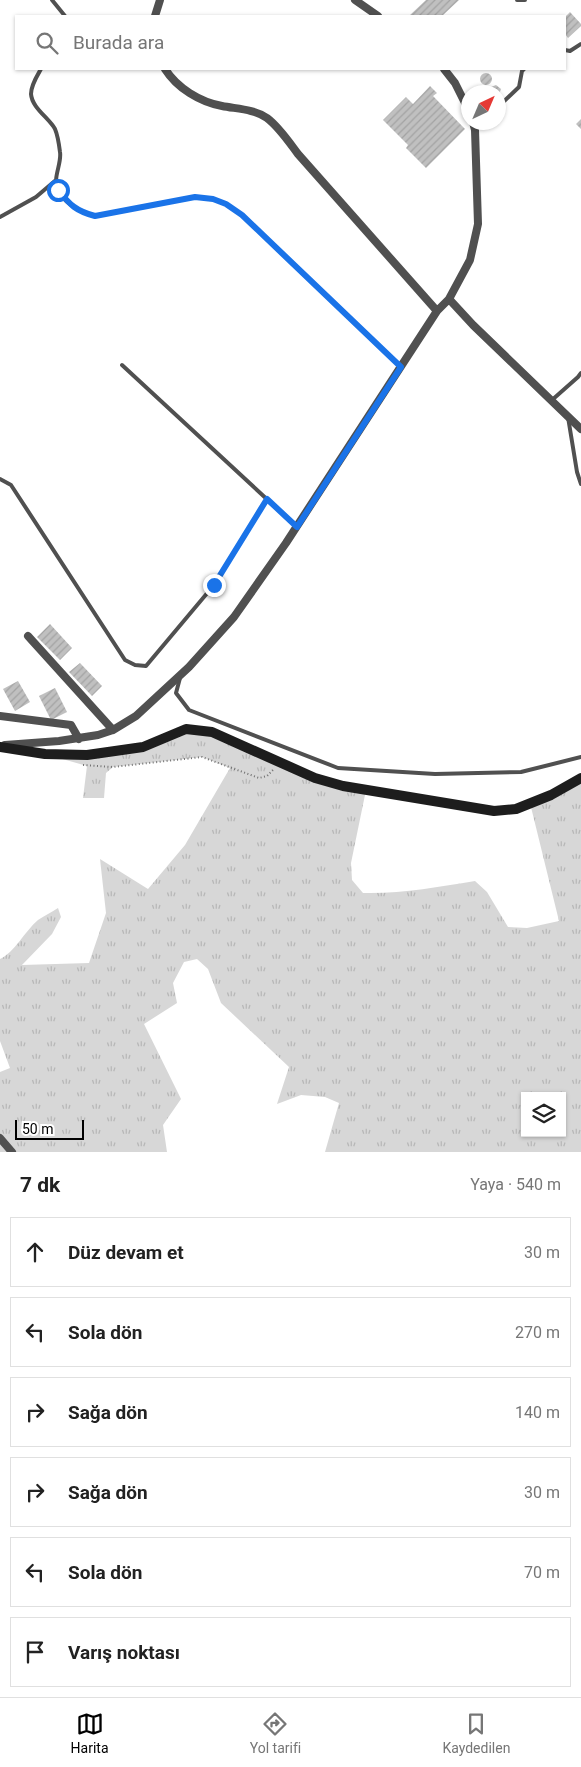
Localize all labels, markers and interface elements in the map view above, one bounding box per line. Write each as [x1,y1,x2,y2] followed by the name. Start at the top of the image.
[15,15,566,70] search box
[33,29,61,57] icon: search
[73,31,164,54] text: Burada ara
[461,85,506,130] north arrow
[47,179,70,202] route start
[203,574,226,597] route end
[521,1092,566,1137] map controls
[521,1092,566,1137] button: layers
[15,1117,84,1140] scale bar
[22,1121,54,1137] text: 50 m
[20,1173,60,1197] text: 7 dk
[470,1175,561,1194] text: Yaya · 540 m
[21,1238,49,1266] icon: ahead
[68,1241,184,1264] text: Düz devam et
[524,1243,560,1262] text: 30 m
[21,1318,49,1346] icon: left
[68,1321,142,1344] text: Sola dön
[515,1323,560,1342] text: 270 m
[21,1398,49,1426] icon: right
[68,1401,148,1424] text: Sağa dön
[515,1403,560,1422] text: 140 m
[21,1478,49,1506] icon: right
[68,1481,148,1504] text: Sağa dön
[524,1483,560,1502] text: 30 m
[21,1558,49,1586] icon: left
[68,1561,142,1584] text: Sola dön
[524,1563,560,1582] text: 70 m
[21,1638,49,1666] icon: arrive
[68,1641,180,1664] text: Varış noktası
[71,1710,109,1756] tab: Harita
[250,1710,301,1756] tab: Yol tarifi
[442,1710,510,1756] tab: Kaydedilen

